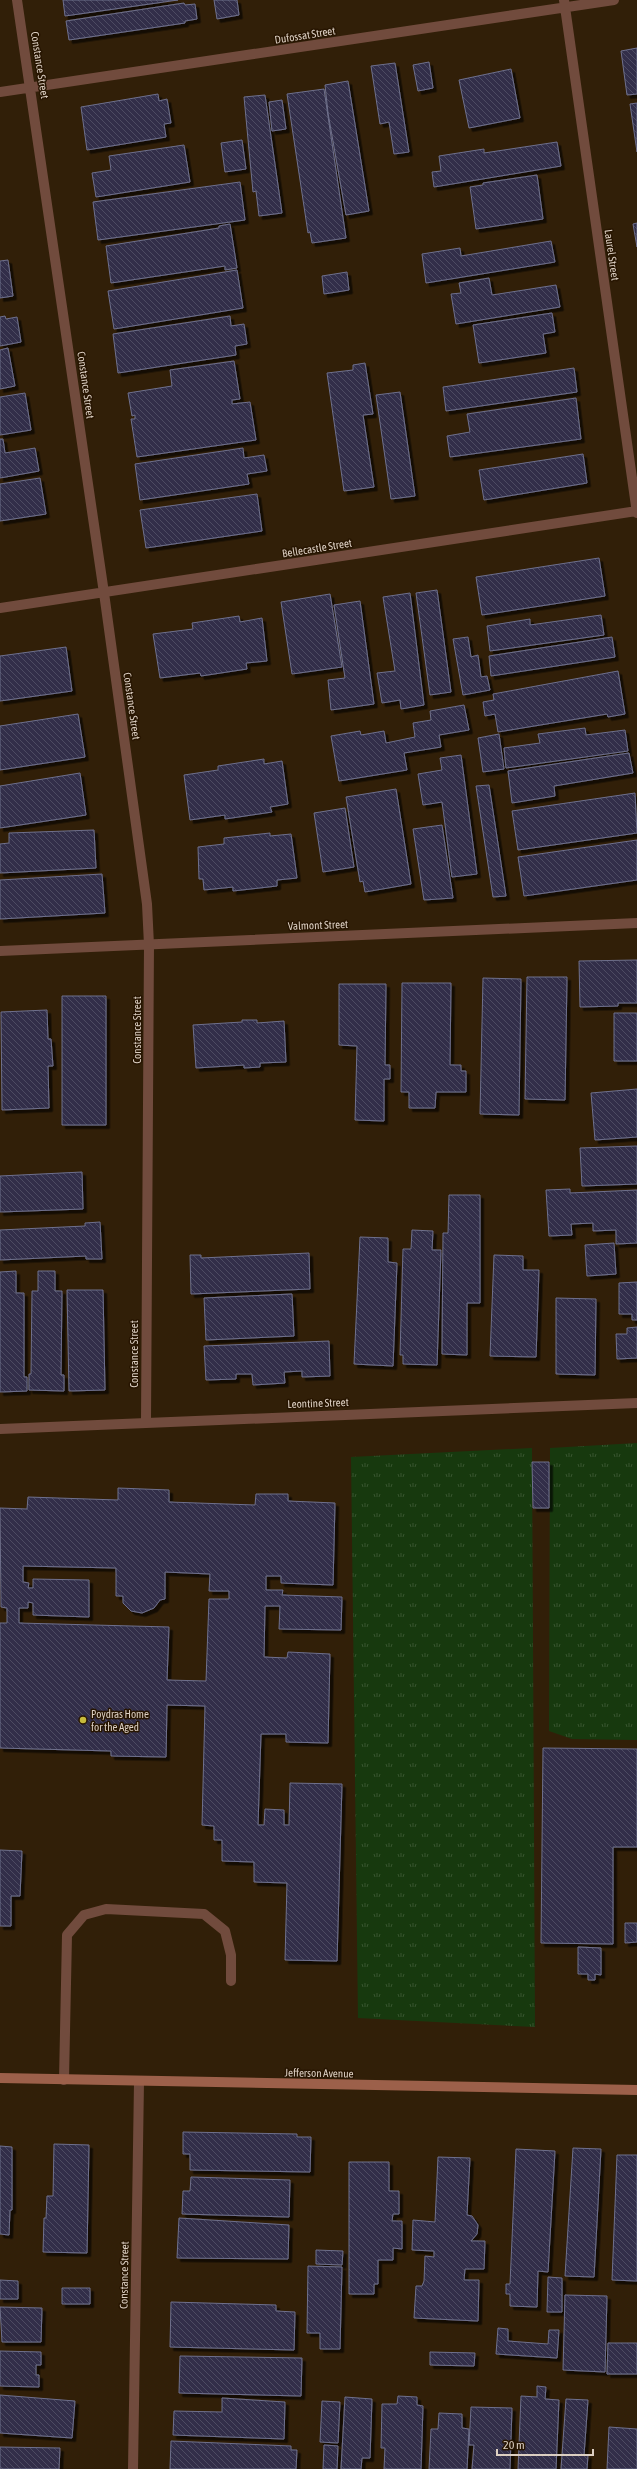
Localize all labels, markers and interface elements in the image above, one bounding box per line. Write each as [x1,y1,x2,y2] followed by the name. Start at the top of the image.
[274,24,336,46] street label: Dufossat Street
[29,31,51,99] street label: Constance Street
[602,229,622,281] street label: Laurel Street
[75,351,97,419] street label: Constance Street
[281,537,353,559] street label: Bellecastle Street
[121,672,143,740] street label: Constance Street
[288,918,348,932] street label: Valmont Street
[131,996,143,1064] street label: Constance Street
[128,1320,140,1388] street label: Constance Street
[287,1396,349,1410] street label: Leontine Street
[91,1708,149,1733] place label: Poydras Home for the Aged
[78,1715,88,1725] marker: Poydras Home for the Aged
[284,2066,354,2080] street label: Jefferson Avenue
[117,2241,131,2309] street label: Constance Street
[497,2431,593,2457] scale bar
[503,2438,525,2452] text: 20 m

